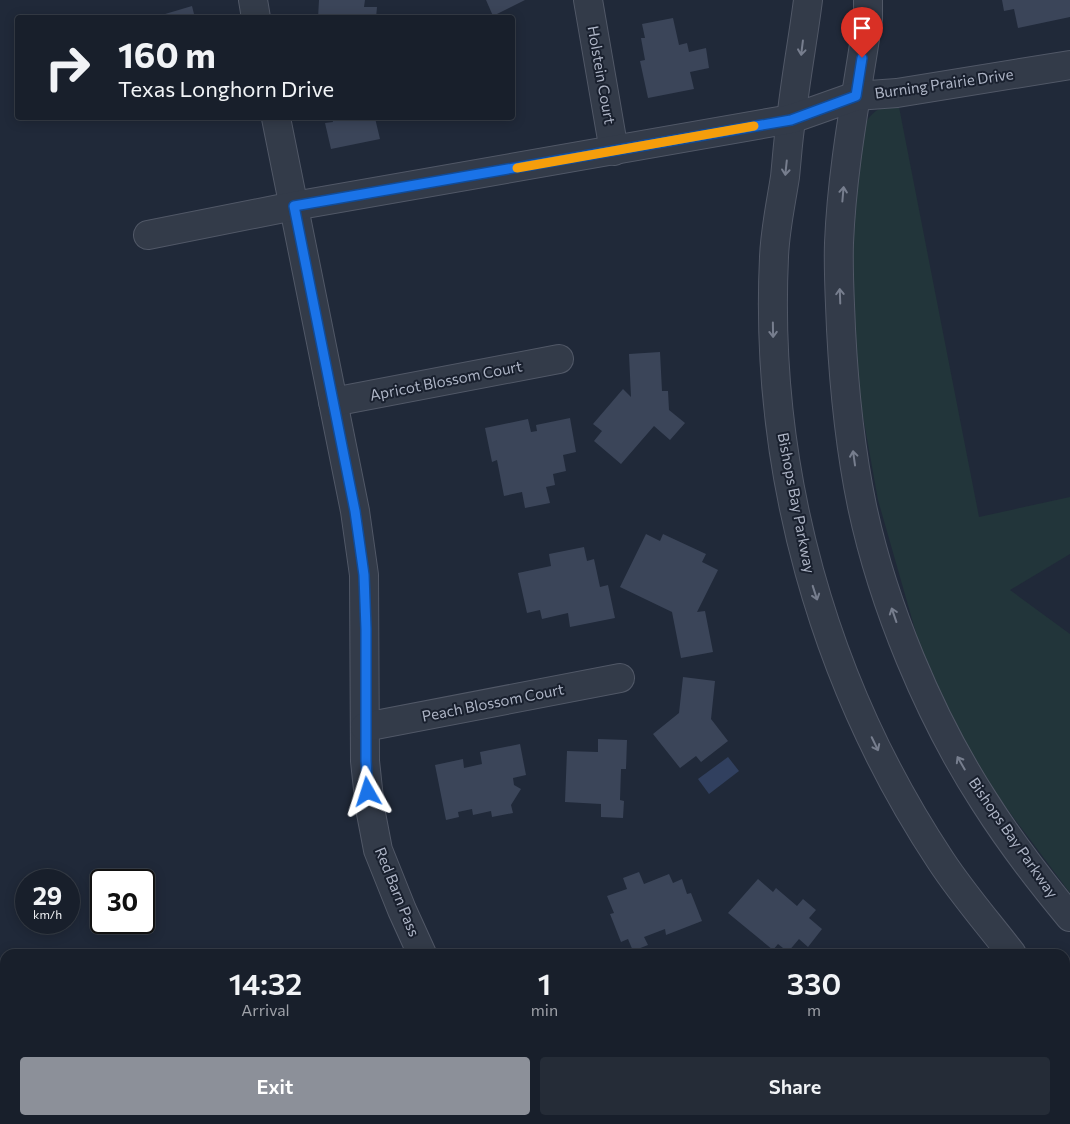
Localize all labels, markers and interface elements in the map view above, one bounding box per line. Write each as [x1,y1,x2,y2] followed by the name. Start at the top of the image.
[841,7,883,58] pin
[848,14,876,42] icon: arrive
[584,24,620,126] street label: Holstein Court
[118,32,216,75] text: 160 m
[35,35,100,100] icon: right
[797,40,807,56] one-way arrow
[873,64,1014,102] street label: Burning Prairie Drive
[118,75,334,102] text: Texas Longhorn Drive
[781,160,791,176] one-way arrow
[838,187,848,203] one-way arrow
[835,288,845,304] one-way arrow
[769,321,778,337] one-way arrow
[368,356,524,404] street label: Apricot Blossom Court
[775,431,820,575] street label: Bishops Bay Parkway
[849,450,859,466] one-way arrow
[811,585,820,600] one-way arrow
[889,608,898,623] one-way arrow
[420,679,565,725] street label: Peach Blossom Court
[871,736,880,751] one-way arrow
[956,755,966,770] one-way arrow
[341,765,393,817] position arrow
[965,774,1062,901] street label: Bishops Bay Parkway
[372,844,424,939] street label: Red Barn Pass
[90,869,155,934] speed limit sign: 30
[33,880,62,910] text: 29
[33,907,62,921] text: km/h
[229,964,302,1001] text: 14:32
[538,964,551,1001] text: 1
[787,964,841,1001] text: 330
[241,1000,290,1019] text: Arrival
[531,1000,558,1019] text: min
[807,1000,821,1019] text: m
[20,1057,530,1115] button: Exit
[540,1057,1050,1115] button: Share

